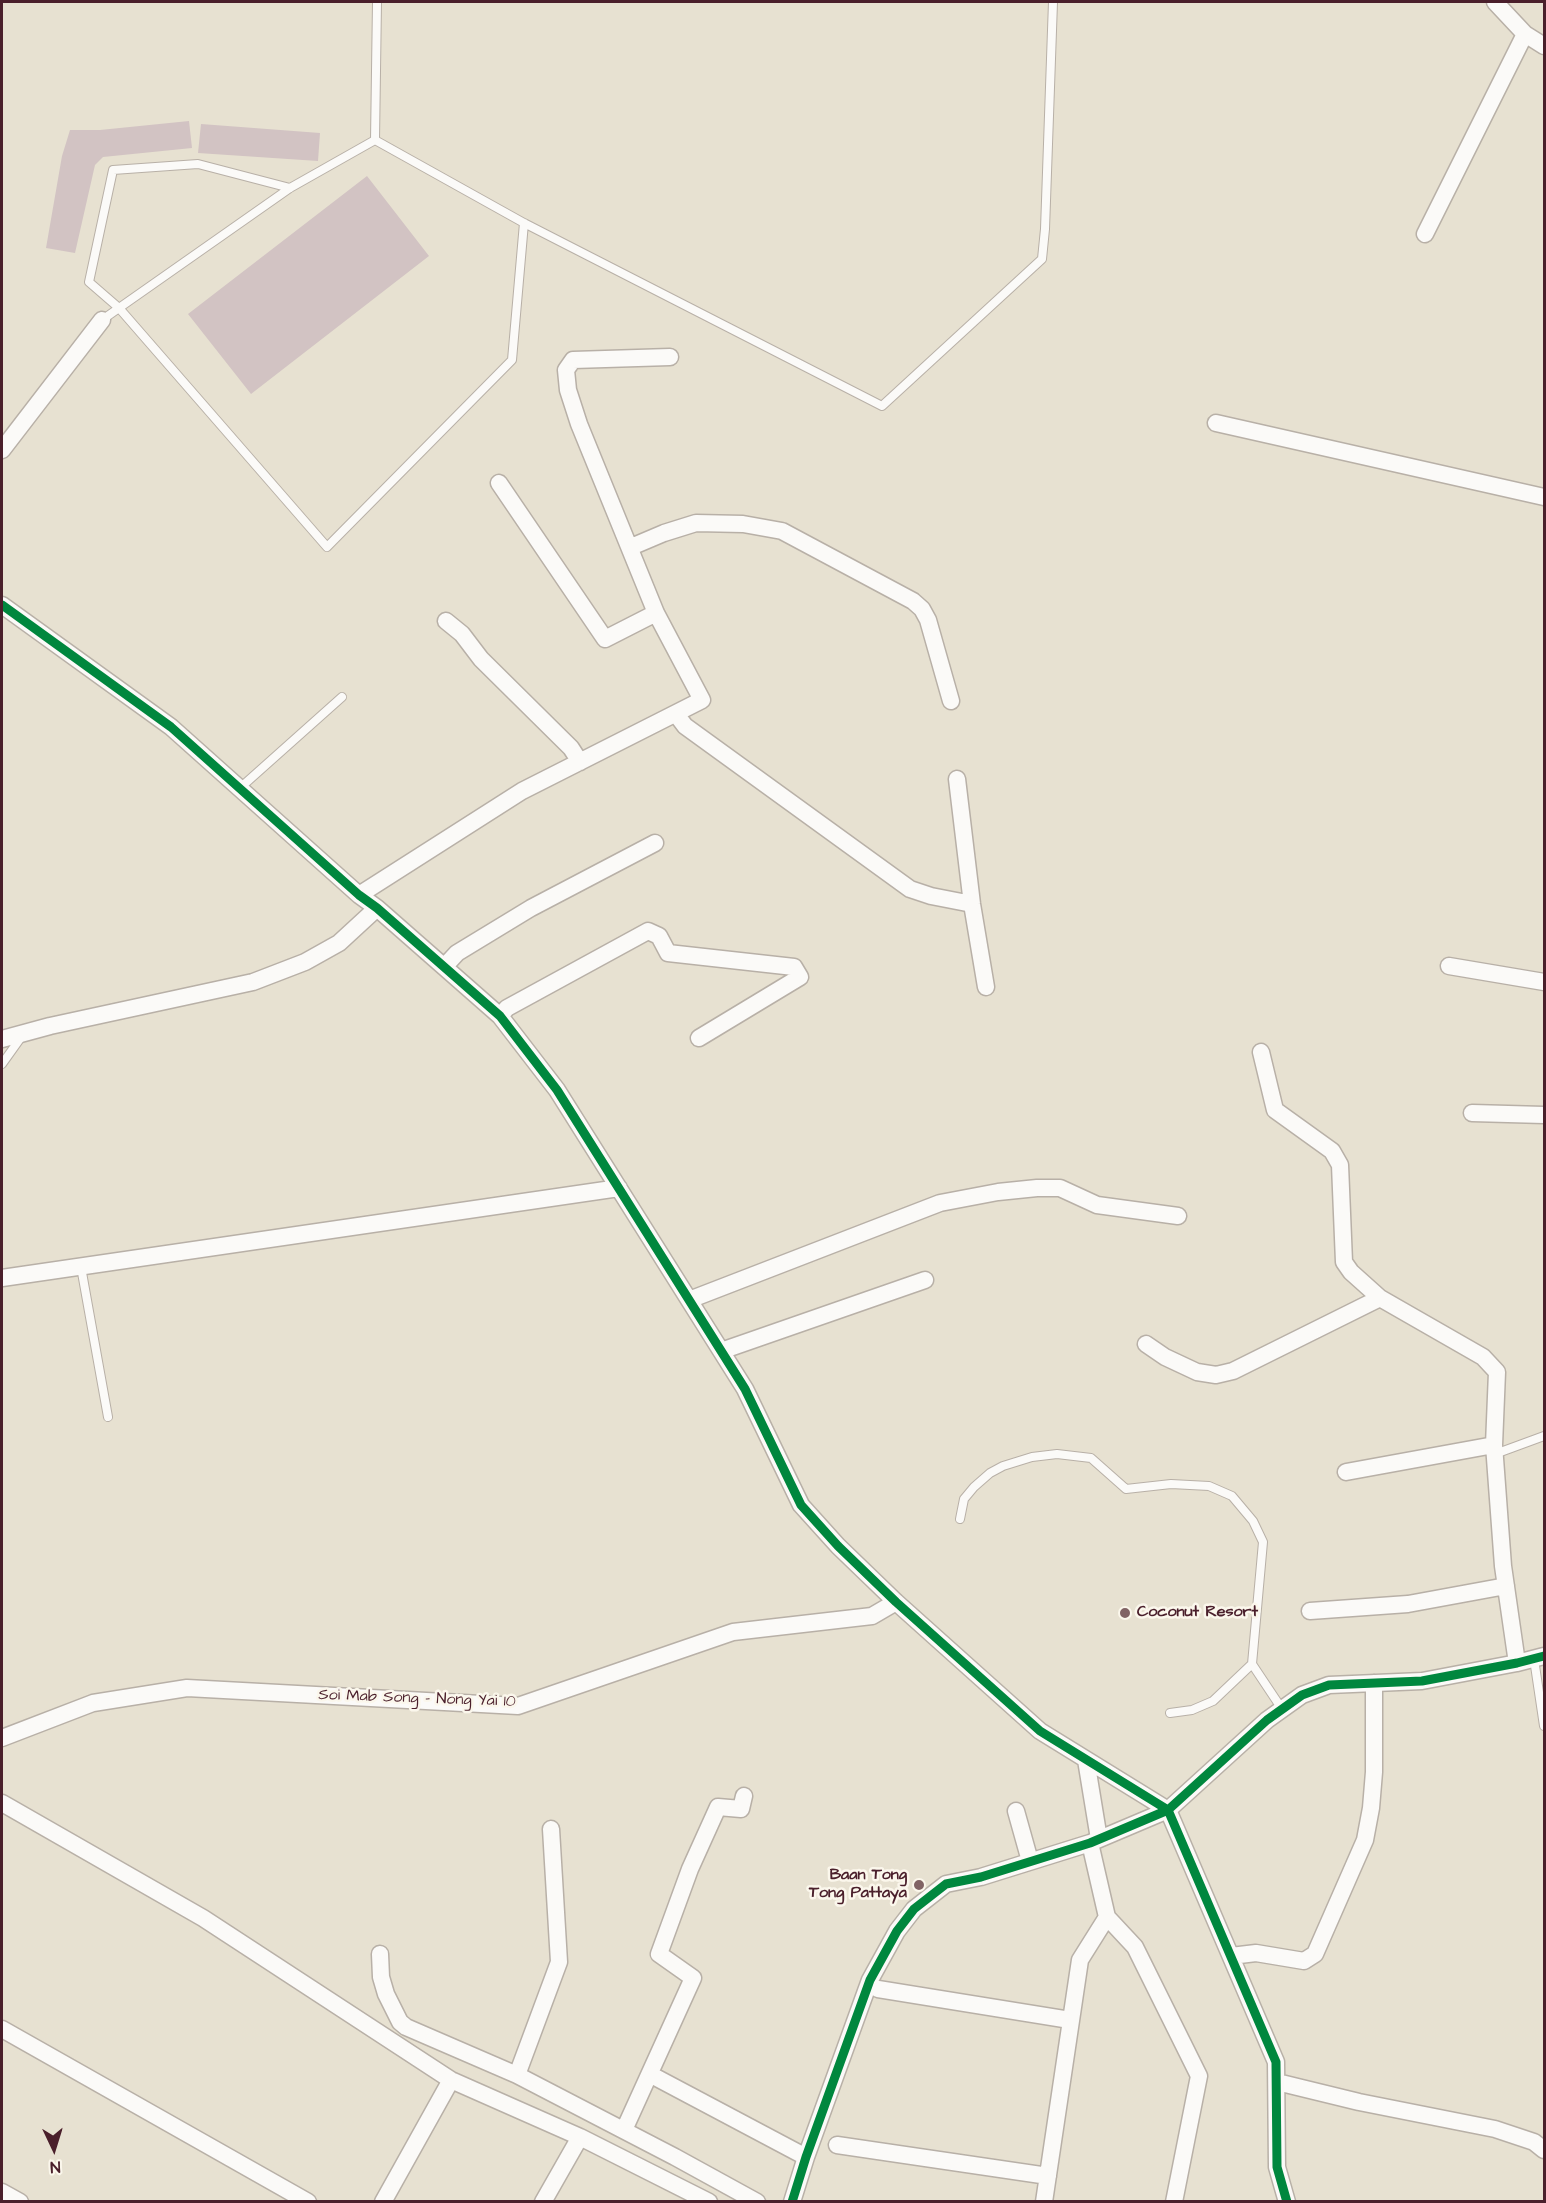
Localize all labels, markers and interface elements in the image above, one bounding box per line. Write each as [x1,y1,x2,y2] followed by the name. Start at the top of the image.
[1137,1603,1258,1623] place label: Coconut Resort
[1118,1606,1132,1620] marker: Coconut Resort
[318,1686,516,1712] street label: Soi Mab Song - Nong Yai 10
[809,1866,907,1904] place label: Baan Tong Tong Pattaya
[912,1878,926,1892] marker: Baan Tong Tong Pattaya
[24,2119,84,2179] north arrow
[49,2156,61,2178] text: N

